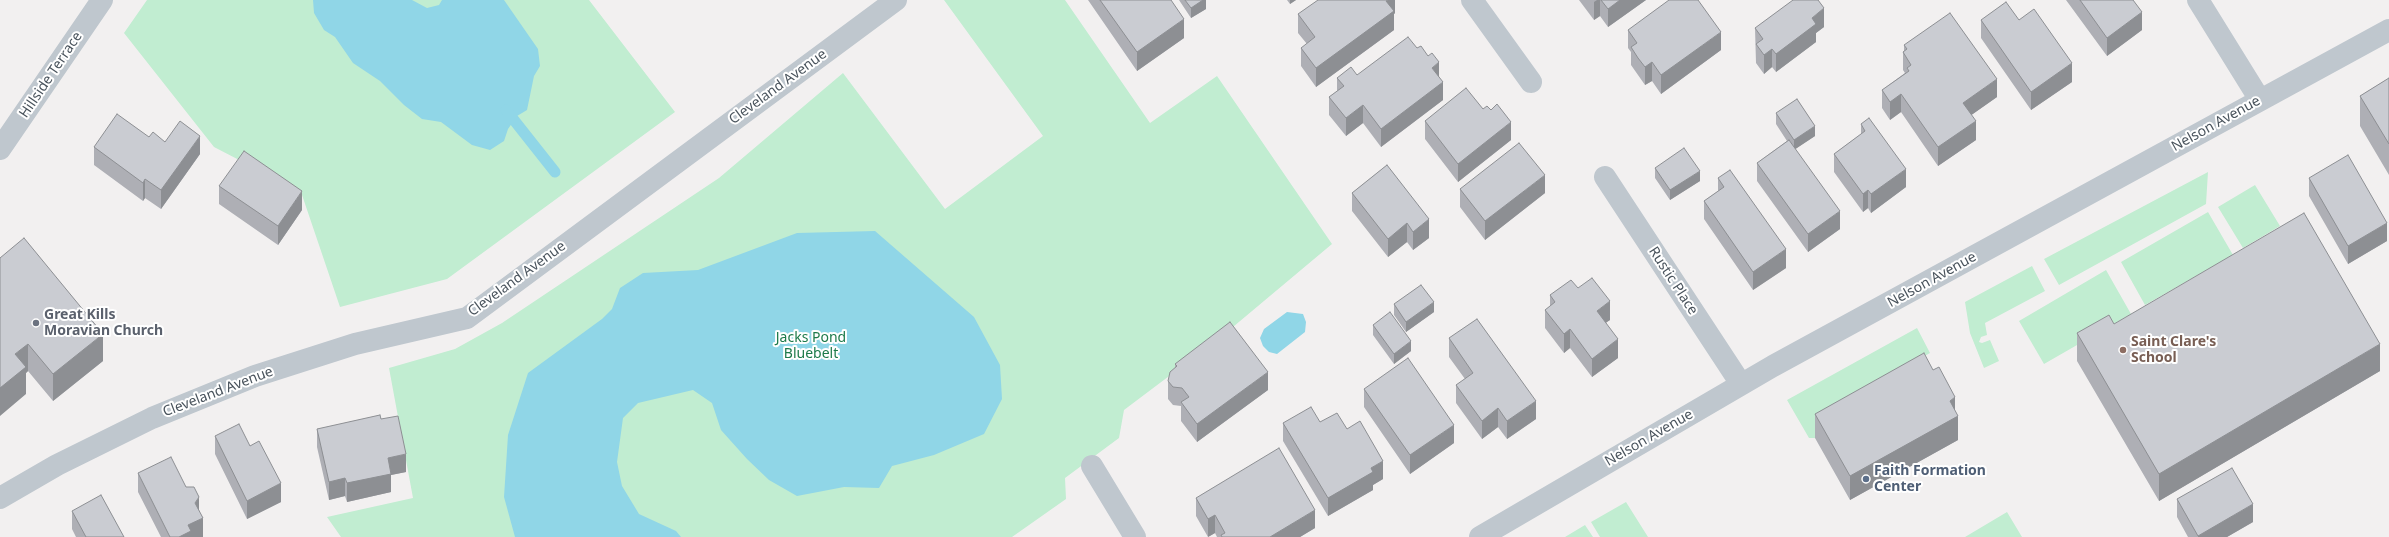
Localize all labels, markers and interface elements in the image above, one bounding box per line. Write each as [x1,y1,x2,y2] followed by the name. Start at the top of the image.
[16,29,86,121] street label: Hillside Terrace
[726,46,830,128] street label: Cleveland Avenue
[2169,93,2263,155] street label: Nelson Avenue
[465,238,569,320] street label: Cleveland Avenue
[1645,244,1701,318] street label: Rustic Place
[1885,249,1979,311] street label: Nelson Avenue
[44,307,163,340] place label: Great Kills Moravian Church
[31,318,41,328] marker: Great Kills Moravian Church
[776,330,846,362] park label: Jacks Pond Bluebelt
[2131,334,2216,366] place label: Saint Clare's School
[2118,345,2128,355] marker: Saint Clare's School
[161,363,275,421] street label: Cleveland Avenue
[1602,406,1696,470] street label: Nelson Avenue
[1874,463,1986,496] place label: Faith Formation Center
[1861,474,1871,484] marker: Faith Formation Center

